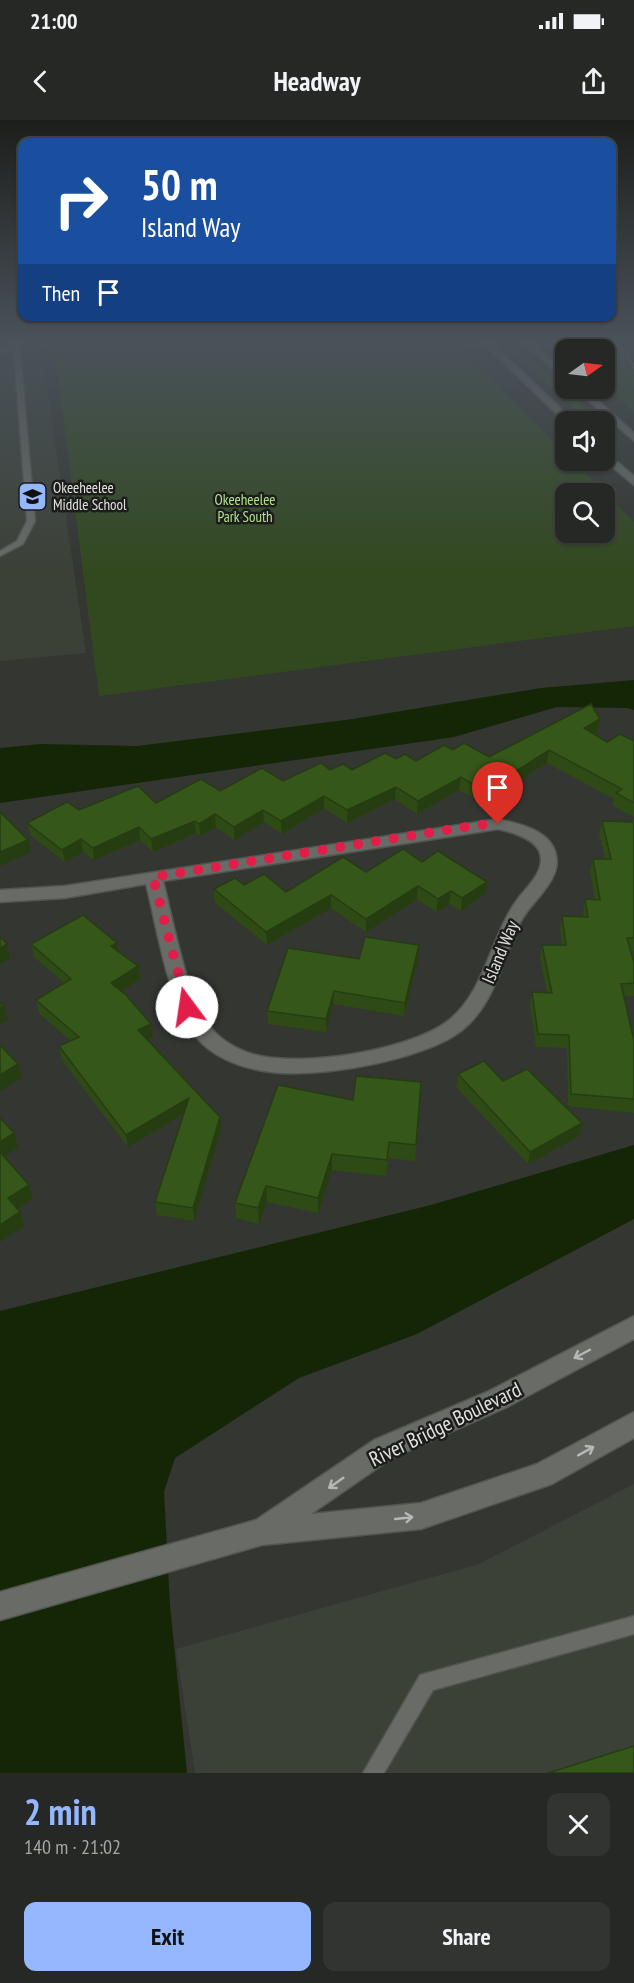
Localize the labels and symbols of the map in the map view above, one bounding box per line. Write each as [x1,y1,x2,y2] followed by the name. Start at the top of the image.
[555,339,615,399] north arrow
[53,478,127,514] place label: Okeeheelee Middle School
[16,480,48,512] school or university icon: Okeeheelee Middle School
[215,490,275,526] park label: Okeeheelee Park South
[472,762,523,824] pin
[476,917,524,987] street label: Island Way
[155,975,219,1039] position arrow
[574,1349,592,1360] one-way arrow
[365,1376,525,1472] street label: River Bridge Boulevard
[576,1445,594,1456] one-way arrow
[328,1477,344,1489] one-way arrow
[393,1512,413,1523] one-way arrow

